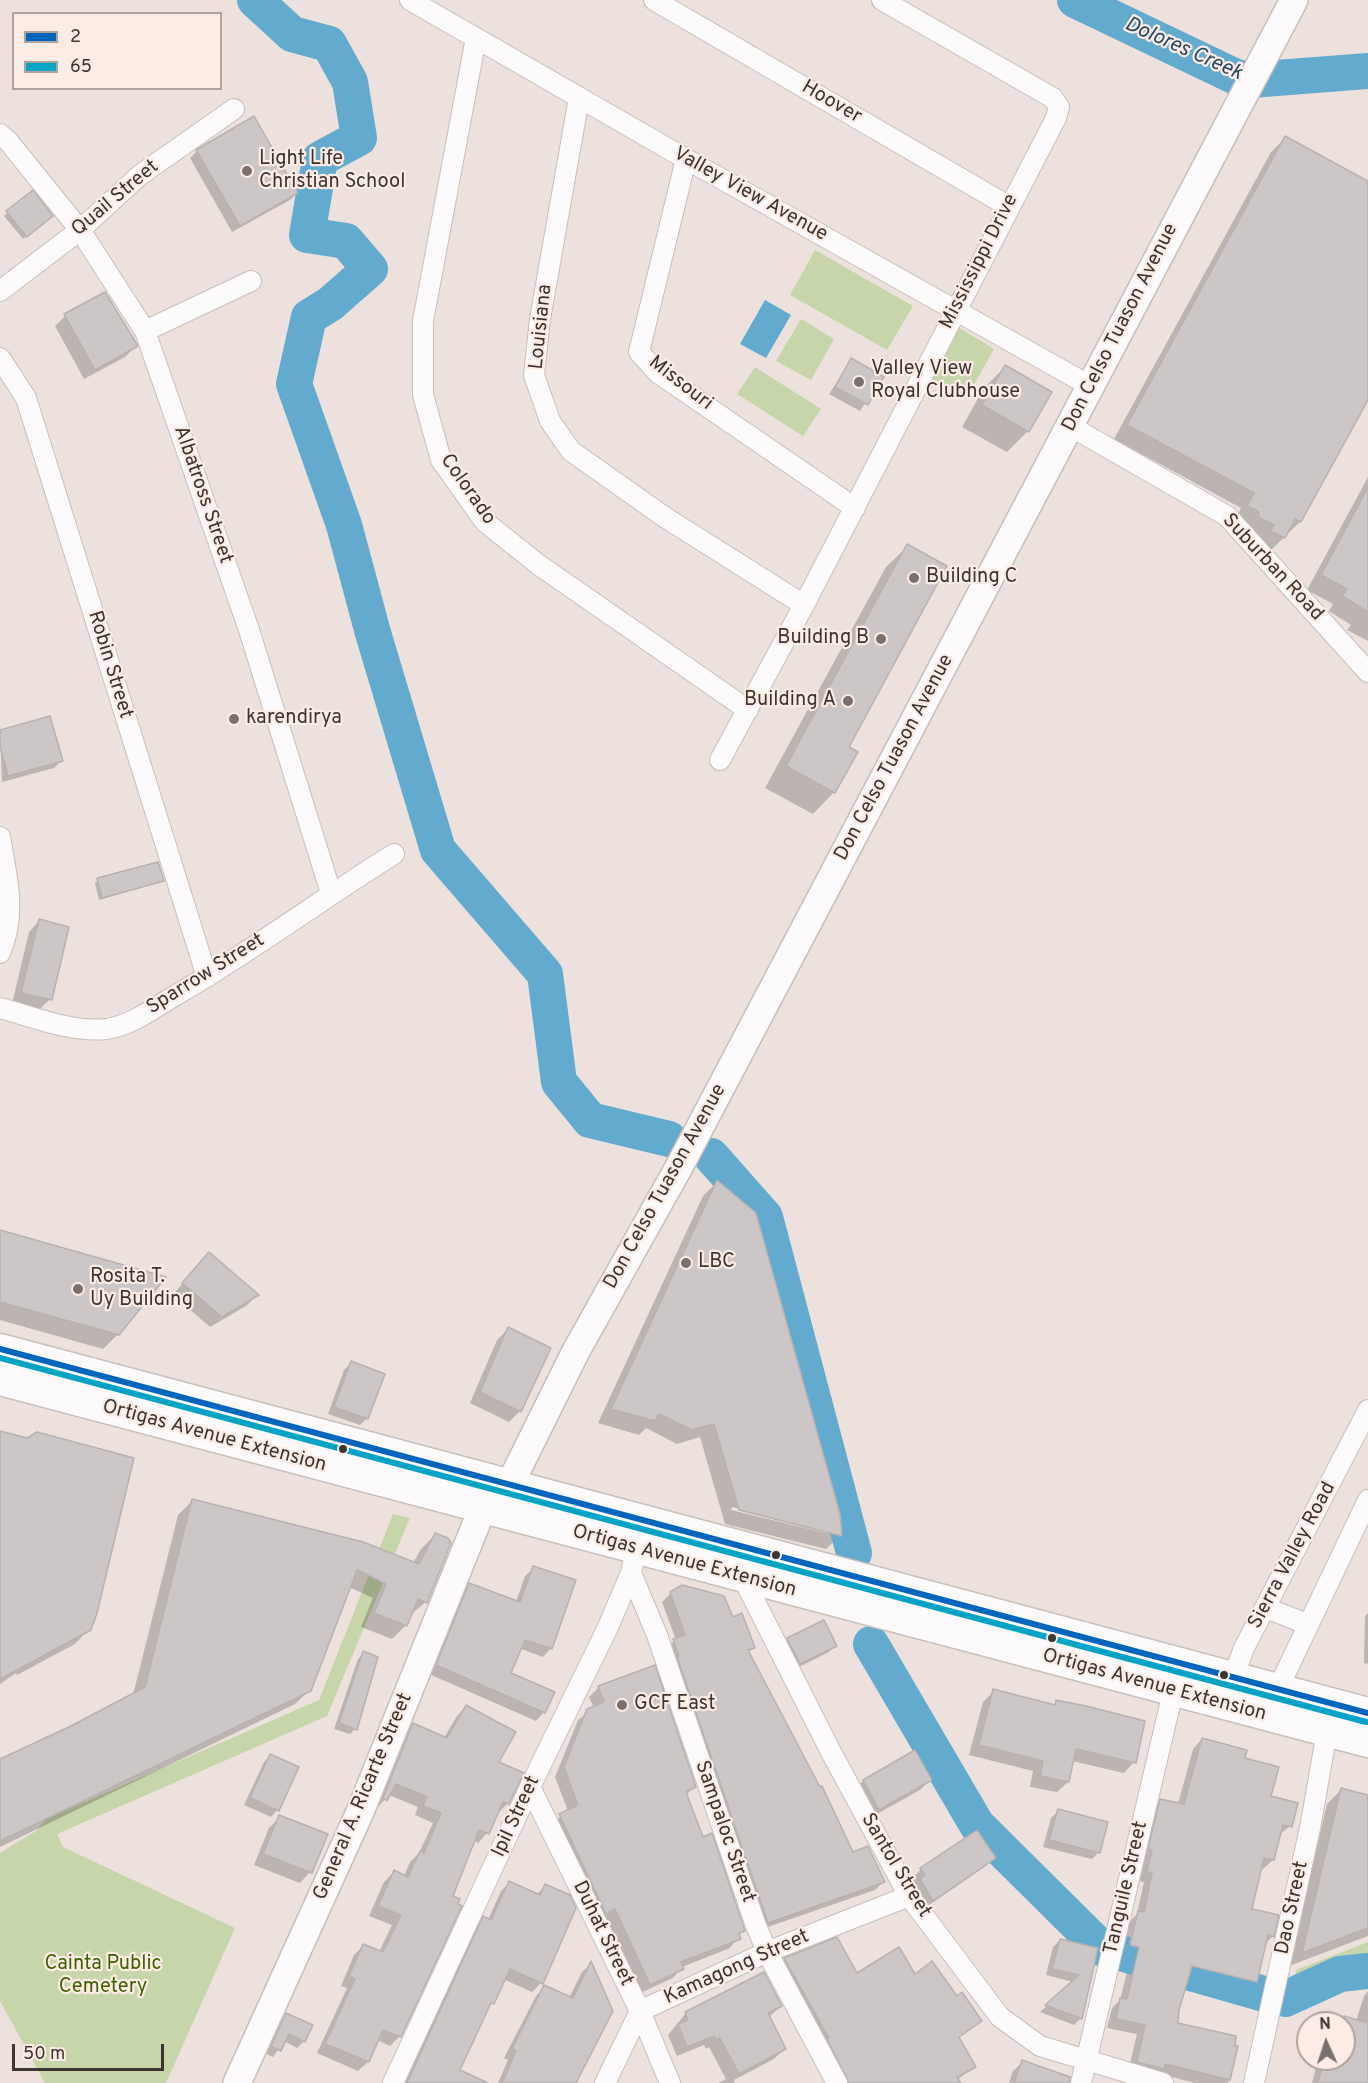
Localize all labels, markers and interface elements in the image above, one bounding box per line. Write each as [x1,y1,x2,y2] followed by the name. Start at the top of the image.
[12,12,222,90] legend
[1120,13,1246,87] water label: Dolores Creek
[70,26,81,49] text: 2
[70,56,92,79] text: 65
[797,76,865,130] street label: Hoover
[669,143,831,247] street label: Valley View Avenue
[259,148,405,195] place label: Light Life Christian School
[67,156,165,242] street label: Quail Street
[240,164,254,178] marker: Light Life Christian School
[936,190,1024,334] street label: Mississippi Drive
[1058,220,1184,436] street label: Don Celso Tuason Avenue
[526,283,558,371] street label: Louisiana
[643,351,717,417] street label: Missouri
[871,358,1020,405] place label: Valley View Royal Clubhouse
[852,375,866,389] marker: Valley View Royal Clubhouse
[167,423,237,567] street label: Albatross Street
[434,450,500,530] street label: Colorado
[1216,509,1328,627] street label: Suburban Road
[926,566,1017,590] place label: Building C
[907,571,921,585] marker: Building C
[81,608,137,722] street label: Robin Street
[777,627,869,651] place label: Building B
[874,632,888,646] marker: Building B
[830,651,960,865] street label: Don Celso Tuason Avenue
[744,689,836,713] place label: Building A
[841,694,855,708] marker: Building A
[246,707,342,731] place label: karendirya
[227,712,241,726] marker: karendirya
[143,929,269,1021] street label: Sparrow Street
[600,1080,732,1294] street label: Don Celso Tuason Avenue
[698,1251,735,1275] place label: LBC
[679,1256,693,1270] marker: LBC
[90,1266,193,1313] place label: Rosita T. Uy Building
[71,1282,85,1296] marker: Rosita T. Uy Building
[99,1396,329,1478] street label: Ortigas Avenue Extension
[337,1443,349,1455] unlabelled marker
[1244,1478,1342,1634] street label: Sierra Valley Road
[569,1521,799,1603] street label: Ortigas Avenue Extension
[770,1549,782,1561] unlabelled marker
[1046,1632,1058,1644] unlabelled marker
[1039,1645,1269,1727] street label: Ortigas Avenue Extension
[1218,1669,1230,1681] unlabelled marker
[309,1690,419,1904] street label: General A. Ricarte Street
[634,1693,716,1717] place label: GCF East
[615,1698,629,1712] marker: GCF East
[688,1758,760,1906] street label: Sampaloc Street
[488,1772,546,1862] street label: Ipil Street
[855,1810,935,1922] street label: Santol Street
[1100,1819,1154,1957] street label: Tanguile Street
[1271,1859,1315,1957] street label: Dao Street
[566,1878,638,1990] street label: Duhat Street
[661,1925,813,2011] street label: Kamagong Street
[44,1953,162,2000] park label: Cainta Public Cemetery
[1296,2011,1356,2071] north arrow
[1319,2015,1331,2035] text: N
[15,2032,166,2070] scale bar
[23,2043,65,2066] text: 50 m

